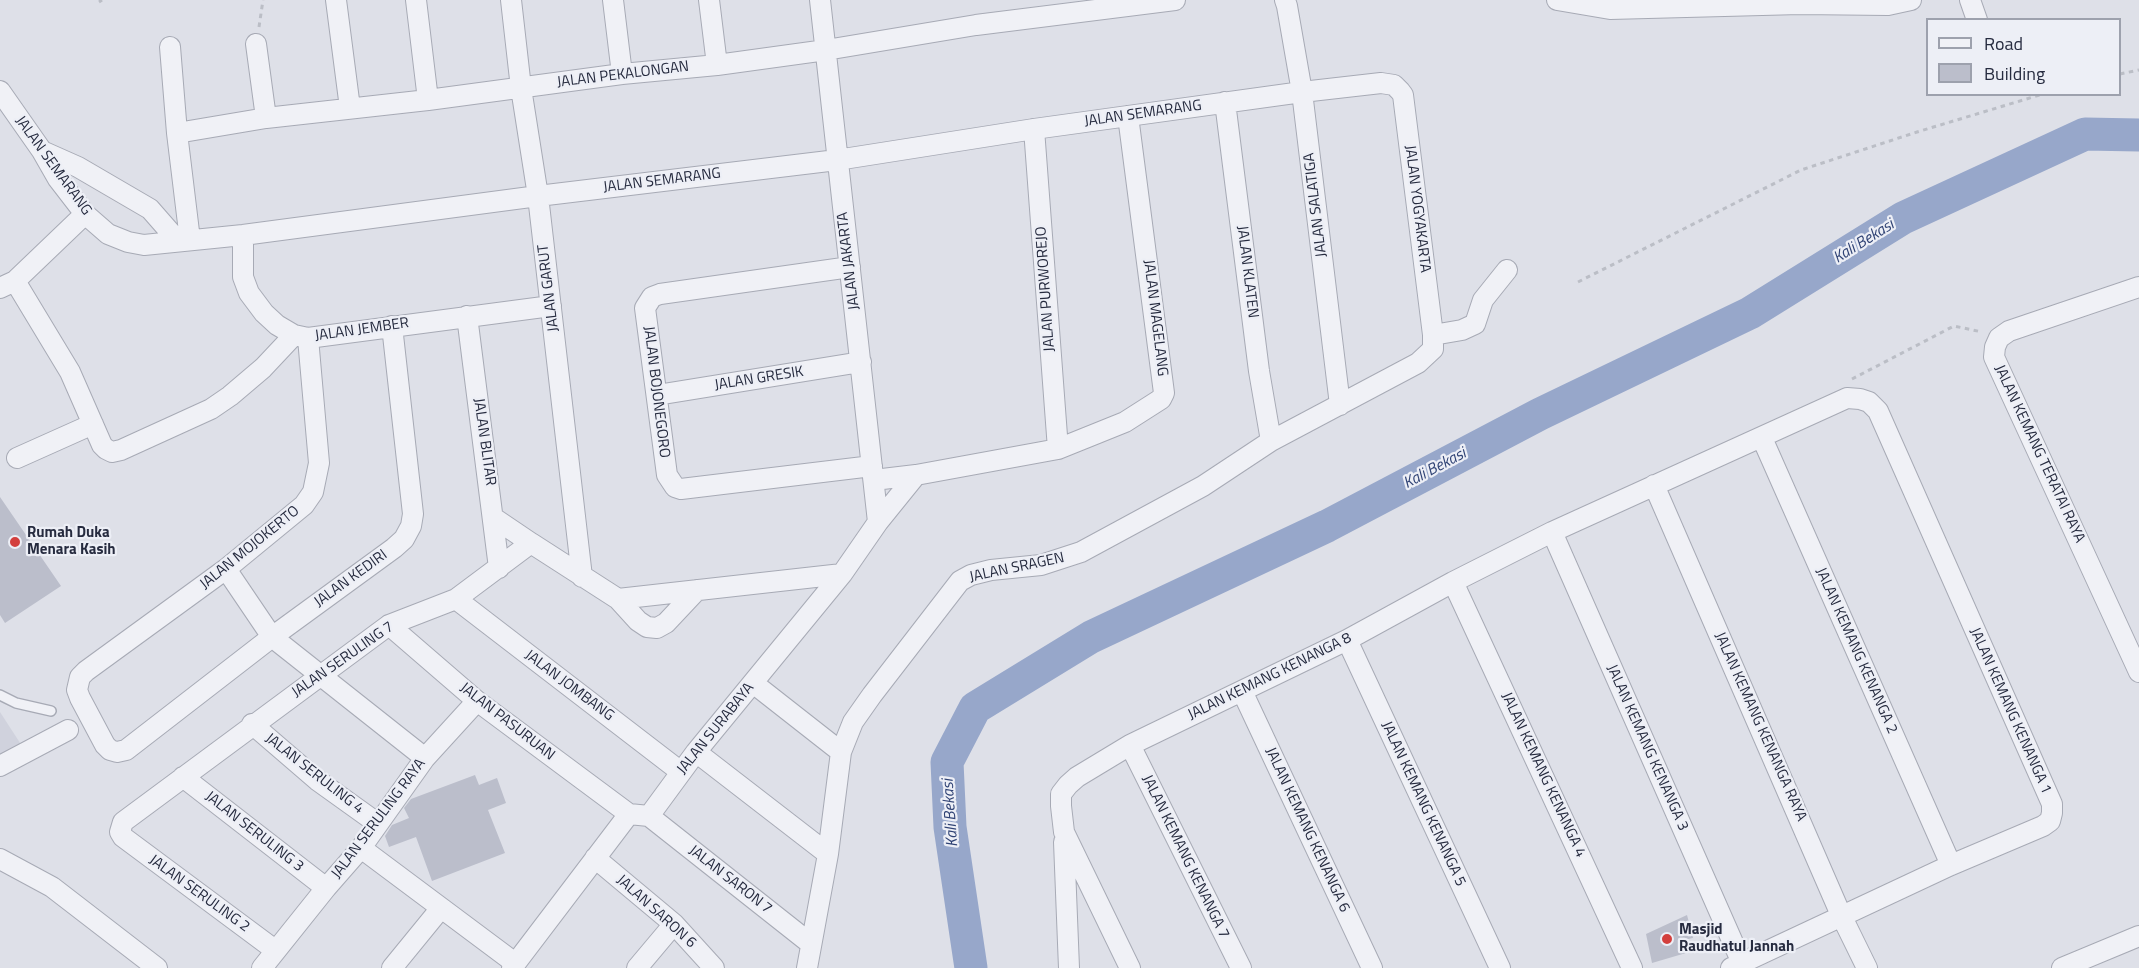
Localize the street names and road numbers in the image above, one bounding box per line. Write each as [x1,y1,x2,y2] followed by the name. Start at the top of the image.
[556,58,690,92] street label: JALAN PEKALONGAN
[1083,97,1203,131] street label: JALAN SEMARANG
[11,113,95,219] street label: JALAN SEMARANG
[1400,144,1434,274] street label: JALAN YOGYAKARTA
[1301,152,1331,258] street label: JALAN SALATIGA
[602,165,722,197] street label: JALAN SEMARANG
[834,211,864,311] street label: JALAN JAKARTA
[1232,225,1262,319] street label: JALAN KLATEN
[1033,226,1059,352] street label: JALAN PURWOREJO
[535,243,563,333] street label: JALAN GARUT
[1139,259,1171,377] street label: JALAN MAGELANG
[314,314,410,346] street label: JALAN JEMBER
[639,325,673,459] street label: JALAN BOJONEGORO
[1990,362,2088,546] street label: JALAN KEMANG TERATAI RAYA
[713,363,805,395] street label: JALAN GRESIK
[469,397,499,487] street label: JALAN BLITAR
[197,502,303,594] street label: JALAN MOJOKERTO
[311,546,391,612] street label: JALAN KEDIRI
[968,549,1066,587] street label: JALAN SRAGEN
[1811,565,1901,737] street label: JALAN KEMANG KENANGA 2
[289,618,397,702] street label: JALAN SERULING 7
[1965,625,2055,797] street label: JALAN KEMANG KENANGA 1
[1185,629,1355,725] street label: JALAN KEMANG KENANGA 8
[1710,630,1810,824] street label: JALAN KEMANG KENANGA RAYA
[521,647,617,725] street label: JALAN JOMBANG
[1602,662,1692,834] street label: JALAN KEMANG KENANGA 3
[456,679,558,765] street label: JALAN PASURUAN
[674,680,758,778] street label: JALAN SURABAYA
[1497,690,1589,860] street label: JALAN KEMANG KENANGA 4
[1377,719,1469,889] street label: JALAN KEMANG KENANGA 5
[261,730,367,818] street label: JALAN SERULING 4
[1261,745,1353,915] street label: JALAN KEMANG KENANGA 6
[328,756,430,882] street label: JALAN SERULING RAYA
[1137,772,1233,942] street label: JALAN KEMANG KENANGA 7
[201,788,307,876] street label: JALAN SERULING 3
[685,842,775,918] street label: JALAN SARON 7
[145,851,253,937] street label: JALAN SERULING 2
[613,872,699,952] street label: JALAN SARON 6

